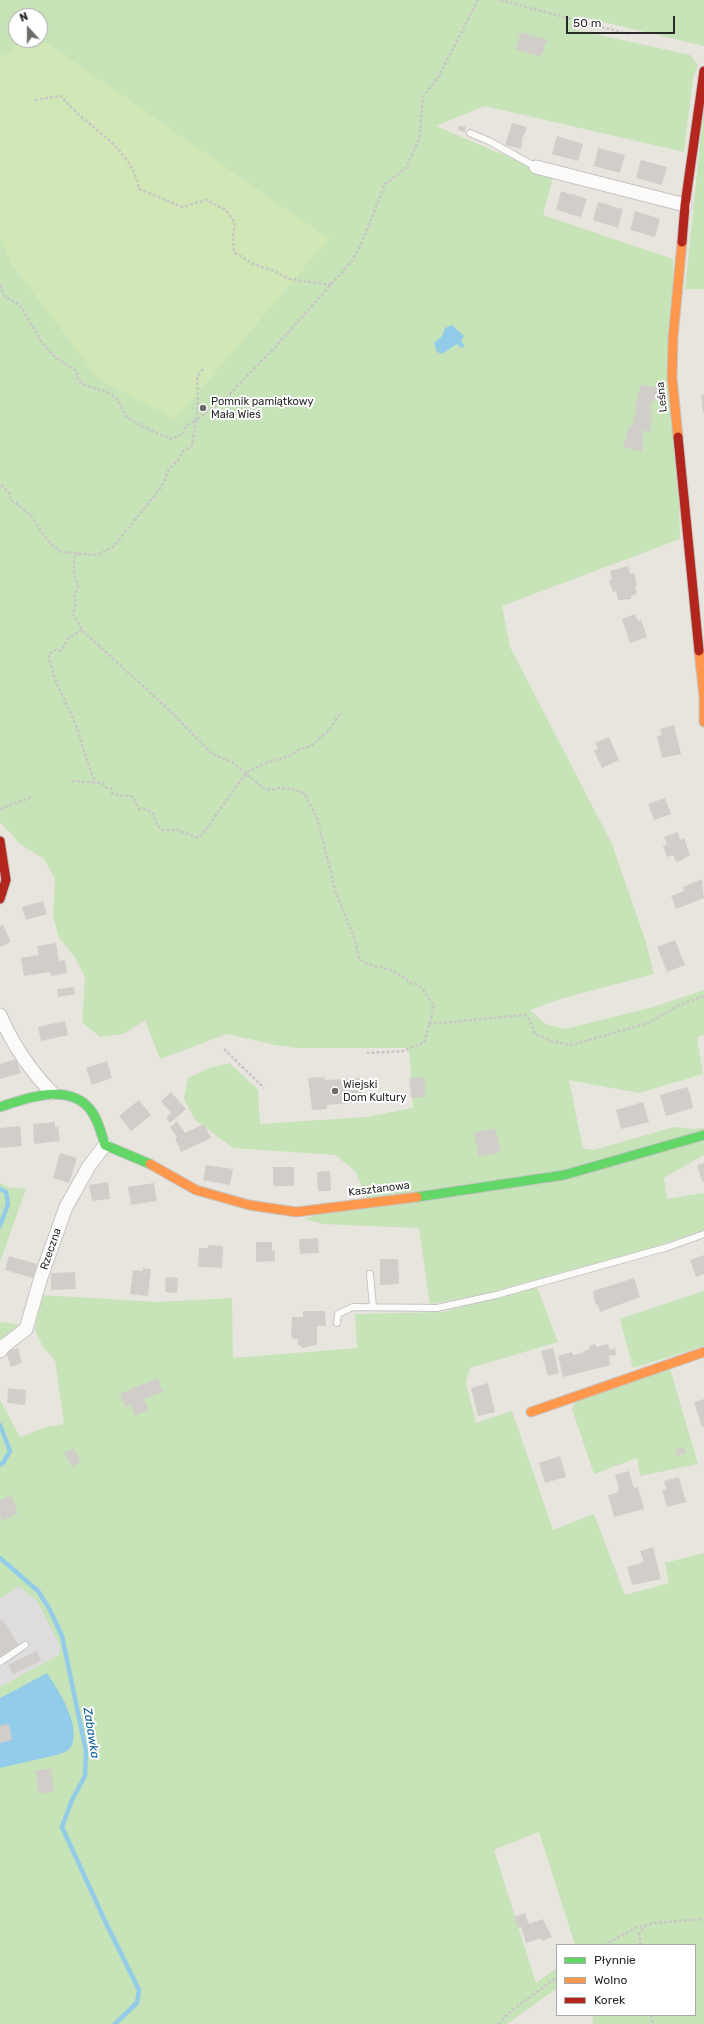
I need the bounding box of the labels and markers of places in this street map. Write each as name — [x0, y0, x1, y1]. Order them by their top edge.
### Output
place label: Pomnik pamiątkowy Mała Wieś — [211, 395, 314, 421]
marker: Pomnik pamiątkowy Mała Wieś — [198, 403, 208, 413]
place label: Wiejski Dom Kultury — [343, 1078, 406, 1104]
marker: Wiejski Dom Kultury — [330, 1086, 340, 1096]

